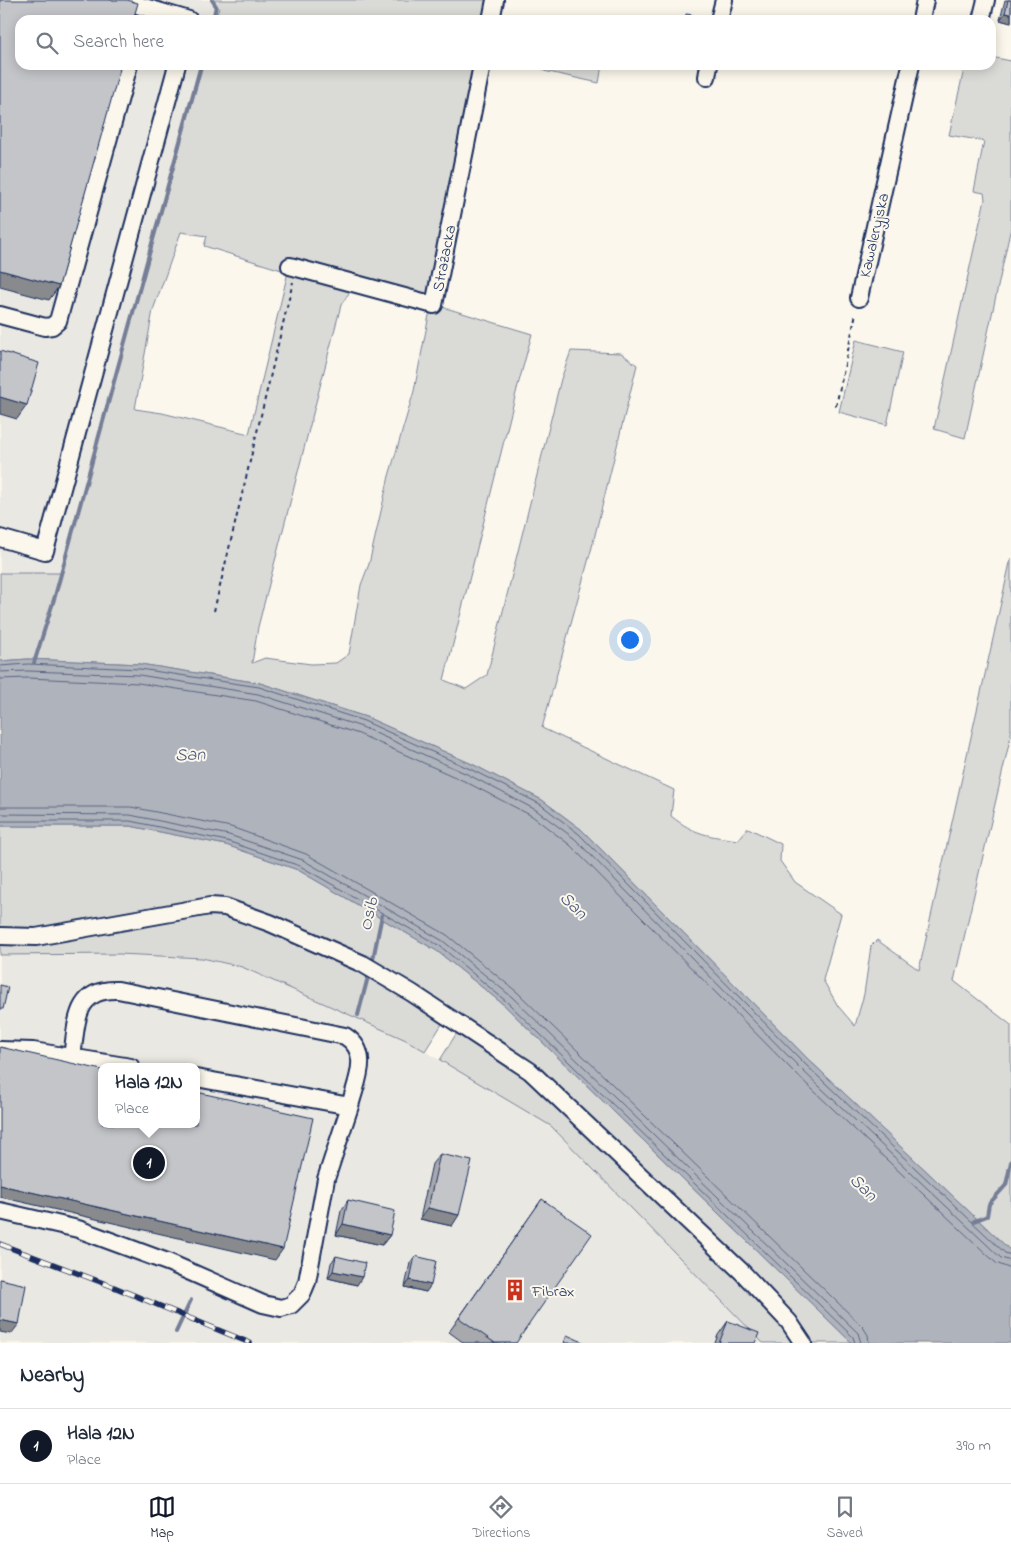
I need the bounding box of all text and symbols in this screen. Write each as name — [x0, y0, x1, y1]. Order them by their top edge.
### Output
search box — [15, 15, 996, 70]
icon: search — [33, 29, 61, 57]
text: Search here — [73, 29, 164, 56]
street label: Kawaleryjska — [854, 191, 896, 280]
street label: Strażacka — [427, 223, 463, 294]
your location — [617, 627, 643, 653]
water label: San — [175, 742, 207, 770]
water label: San — [553, 887, 593, 927]
water label: Osib — [354, 894, 386, 934]
popup — [98, 1063, 200, 1128]
text: Hala 12N — [115, 1070, 183, 1097]
text: Place — [115, 1097, 149, 1121]
pin: 1 — [133, 1144, 165, 1182]
water label: San — [843, 1169, 883, 1209]
building icon: Fibrax — [502, 1277, 528, 1303]
place label: Fibrax — [531, 1280, 574, 1304]
text: Nearby — [20, 1361, 84, 1391]
text: Hala 12N — [67, 1421, 135, 1448]
text: 1 — [33, 1434, 39, 1458]
text: 390 m — [956, 1434, 991, 1458]
text: Place — [67, 1448, 101, 1472]
tab: Map — [148, 1493, 176, 1544]
tab: Directions — [472, 1493, 530, 1544]
tab: Saved — [826, 1493, 863, 1544]

